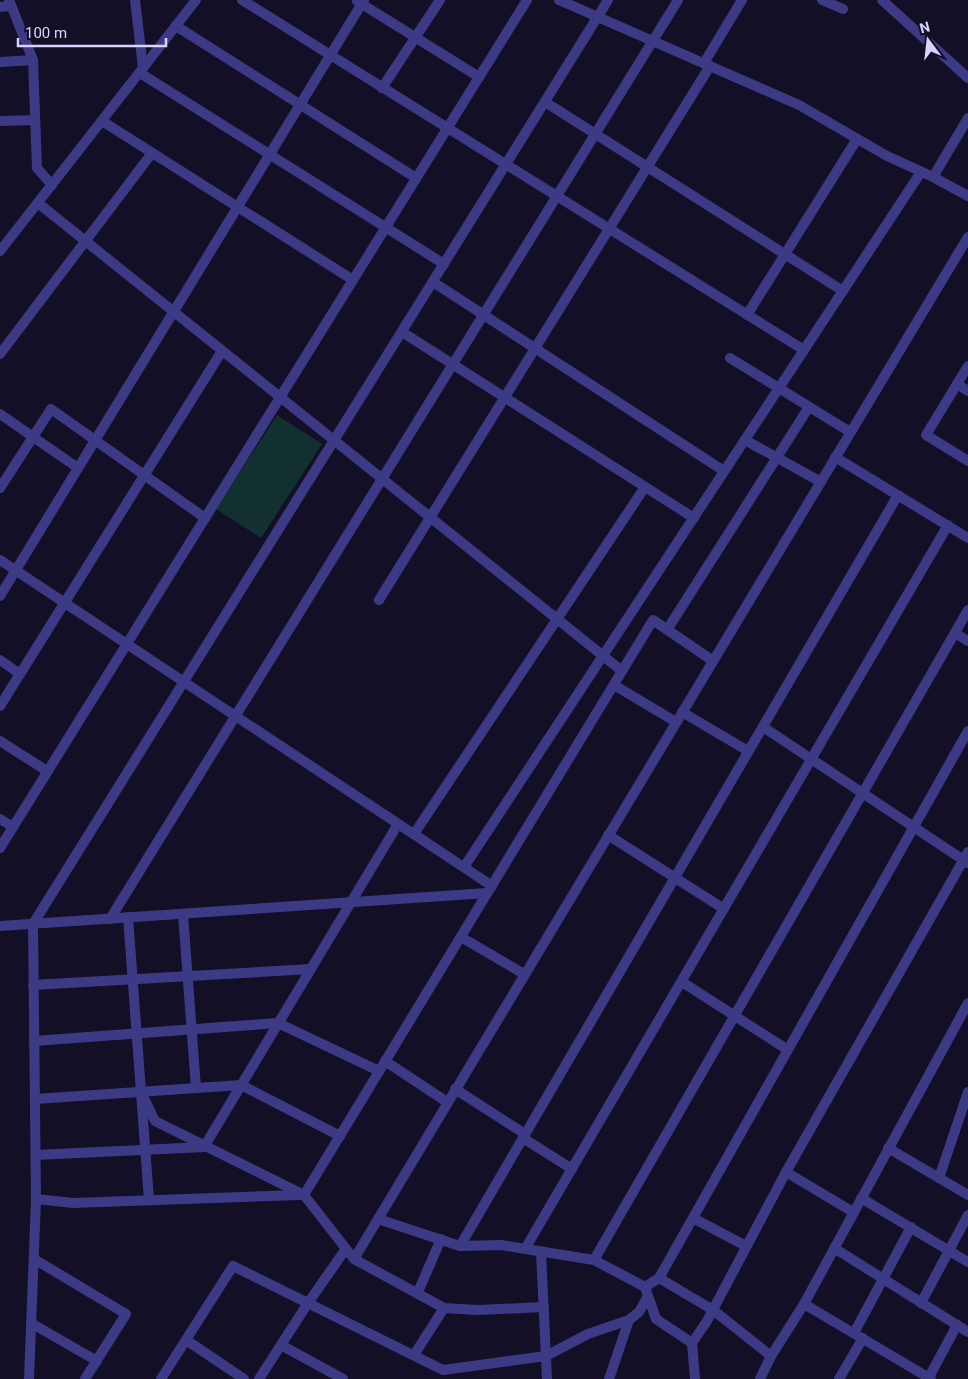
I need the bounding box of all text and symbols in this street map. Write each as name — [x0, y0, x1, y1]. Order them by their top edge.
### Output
scale bar — [18, 15, 165, 47]
north arrow — [903, 15, 953, 65]
text: N — [918, 18, 931, 36]
text: 100 m — [25, 24, 67, 42]

